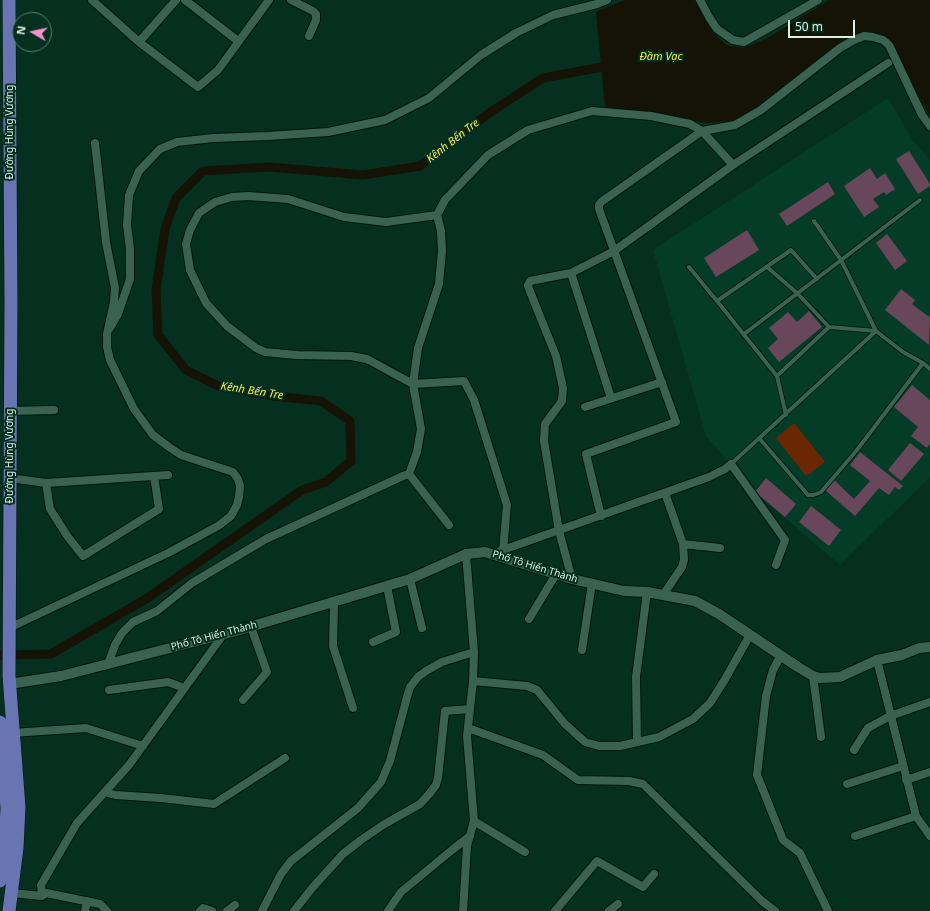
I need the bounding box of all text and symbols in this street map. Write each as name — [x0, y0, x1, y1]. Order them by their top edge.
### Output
north arrow — [12, 12, 52, 52]
scale bar — [790, 12, 857, 38]
text: 50 m — [795, 18, 823, 35]
text: N — [13, 25, 29, 36]
water label: Đầm Vạc — [639, 50, 683, 64]
street label: Đường Hùng Vương — [4, 85, 16, 179]
water label: Kênh Bến Tre — [424, 116, 482, 166]
water label: Kênh Bến Tre — [220, 380, 284, 402]
street label: Đường Hùng Vương — [4, 409, 16, 503]
street label: Phố Tô Hiến Thành — [491, 548, 579, 586]
street label: Phố Tô Hiến Thành — [170, 619, 258, 653]

